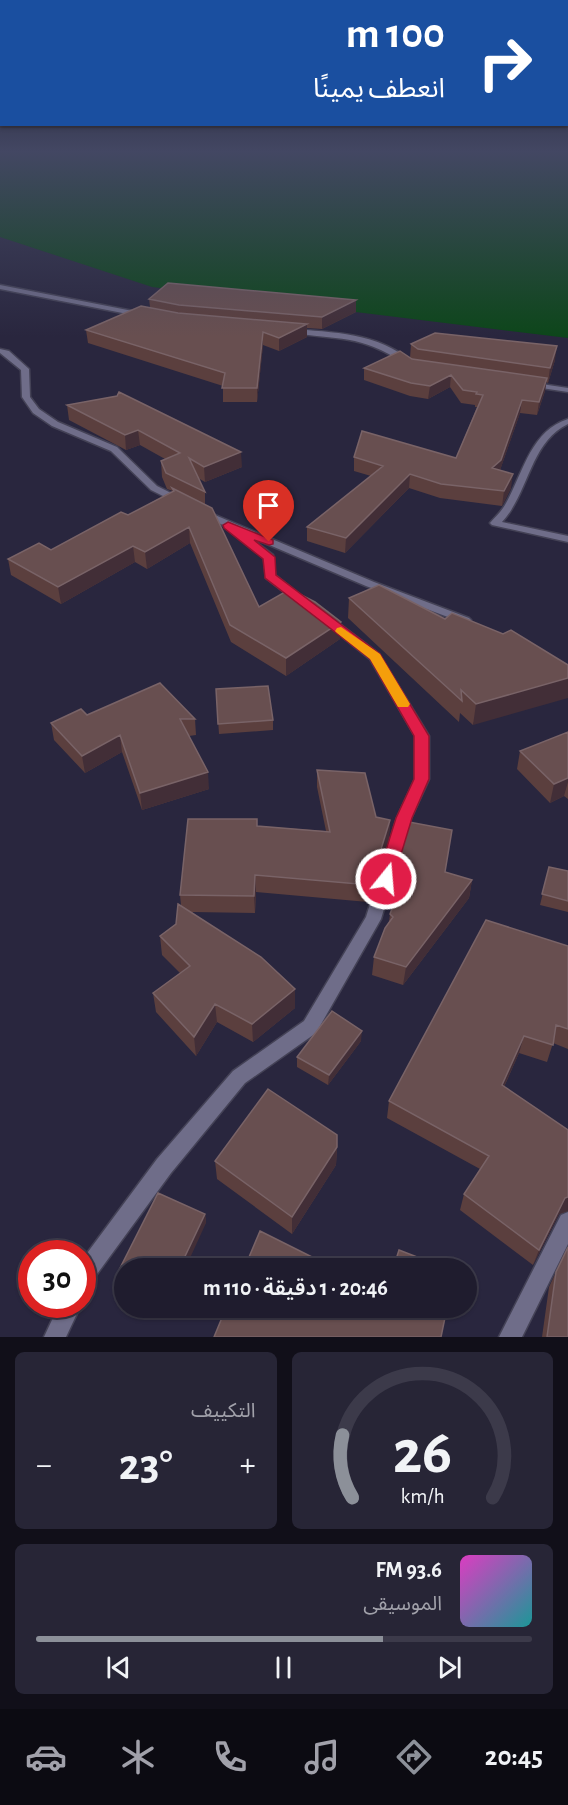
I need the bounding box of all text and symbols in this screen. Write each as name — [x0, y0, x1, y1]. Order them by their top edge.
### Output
text: 100 m — [346, 13, 445, 55]
icon: right — [466, 24, 544, 102]
text: انعطف يمينًا — [313, 75, 445, 102]
pin — [243, 480, 294, 542]
icon: arrive — [252, 489, 285, 522]
position arrow — [354, 847, 418, 911]
speed limit sign: 30 — [18, 1240, 96, 1318]
text: 20:46 · 1 دقيقة · 110 m — [203, 1277, 388, 1299]
text: التكييف — [191, 1401, 256, 1421]
text: 26 — [392, 1422, 452, 1484]
text: 23° — [119, 1443, 173, 1488]
text: − — [36, 1449, 52, 1482]
text: + — [240, 1449, 256, 1482]
text: km/h — [400, 1486, 444, 1507]
text: 93.6 FM — [376, 1559, 442, 1581]
text: الموسيقى — [363, 1594, 442, 1614]
icon: previous — [102, 1651, 135, 1684]
icon: pause — [267, 1651, 300, 1684]
icon: next — [433, 1651, 466, 1684]
icon: car — [25, 1736, 67, 1778]
icon: climate — [117, 1736, 159, 1778]
icon: phone — [209, 1736, 251, 1778]
icon: music — [301, 1736, 343, 1778]
icon: directions — [393, 1736, 435, 1778]
text: 20:45 — [485, 1743, 543, 1770]

